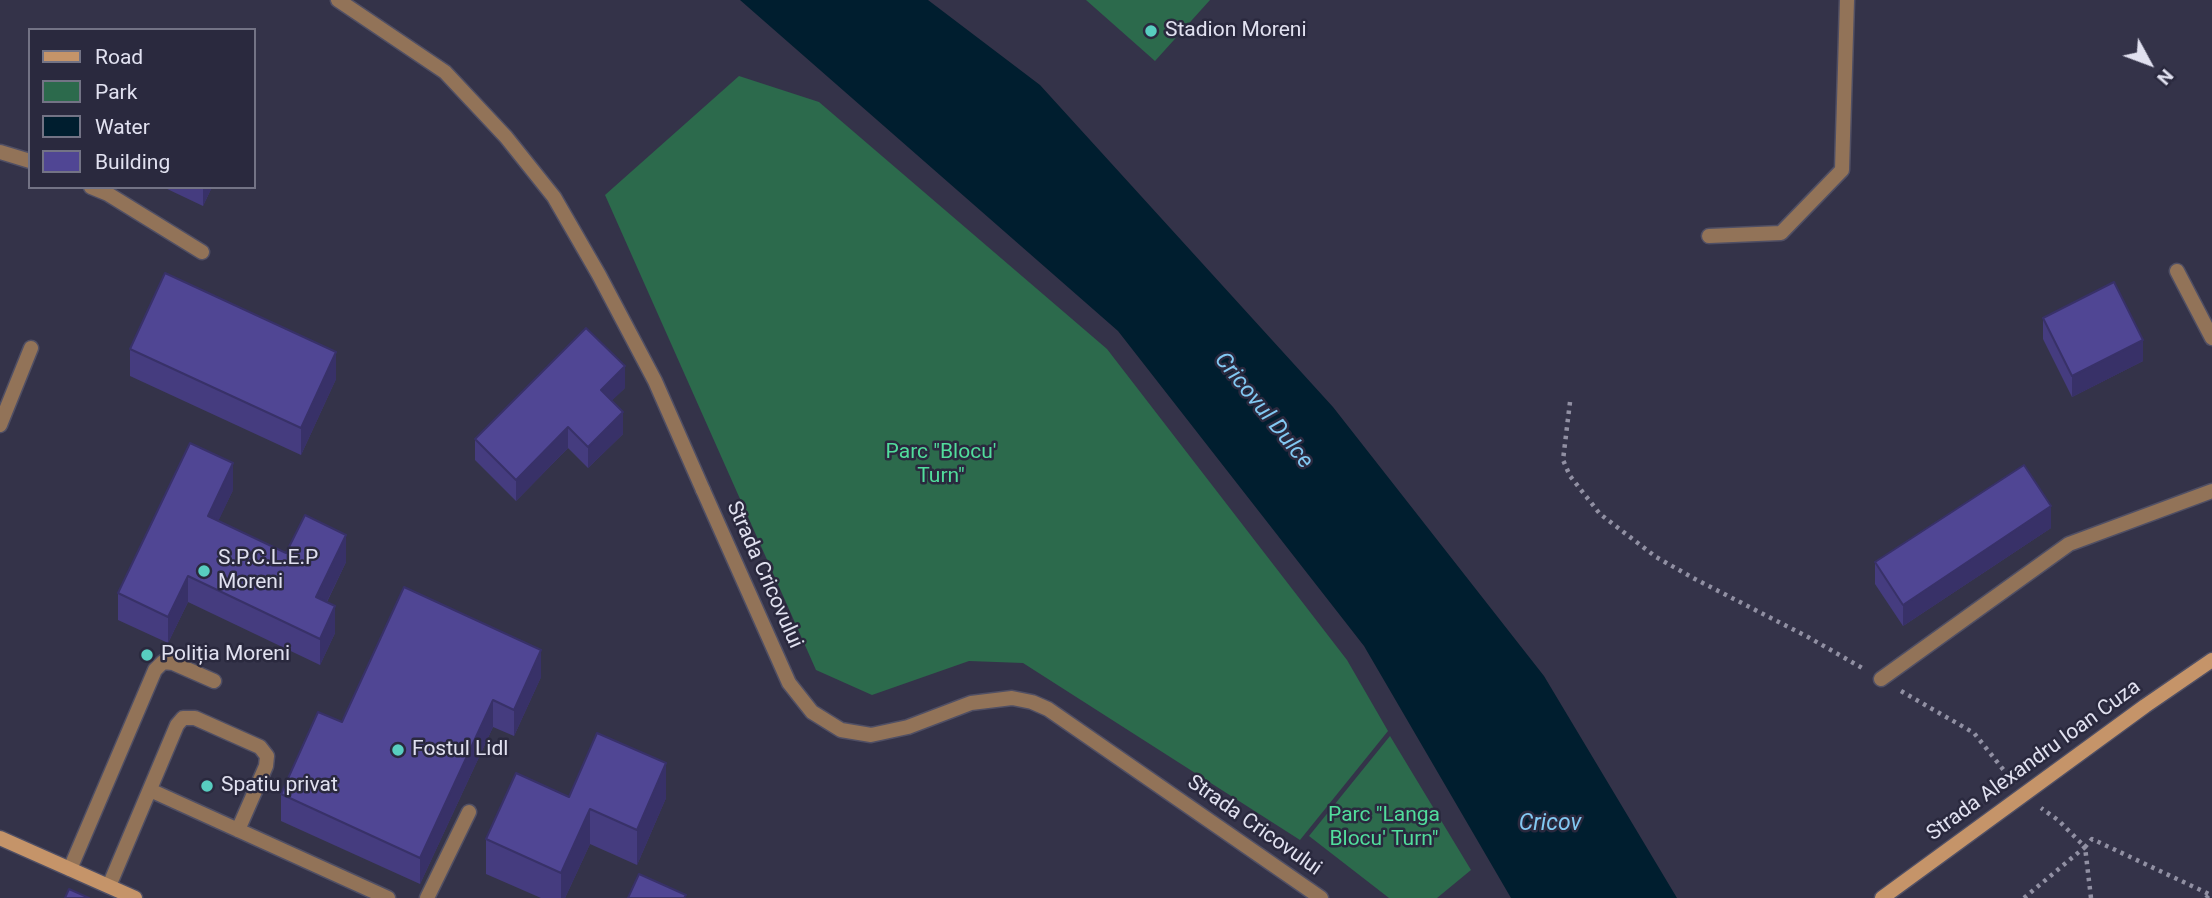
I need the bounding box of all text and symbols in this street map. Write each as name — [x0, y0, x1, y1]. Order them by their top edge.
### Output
place label: Stadion Moreni — [1165, 18, 1307, 44]
marker: Stadion Moreni — [1143, 23, 1159, 39]
legend — [28, 28, 256, 189]
north arrow — [2114, 28, 2184, 98]
text: Road — [95, 45, 143, 69]
text: N — [2152, 65, 2178, 90]
text: Park — [95, 80, 137, 104]
text: Water — [95, 115, 150, 139]
text: Building — [95, 150, 170, 174]
water label: Cricovul Dulce — [1208, 347, 1318, 475]
park label: Parc "Blocu' Turn" — [886, 440, 996, 490]
street label: Strada Cricovului — [720, 498, 808, 652]
place label: S.P.C.L.E.P Moreni — [218, 546, 318, 596]
marker: S.P.C.L.E.P Moreni — [196, 563, 212, 579]
place label: Poliția Moreni — [161, 642, 290, 668]
marker: Poliția Moreni — [139, 647, 155, 663]
street label: Strada Alexandru Ioan Cuza — [1922, 675, 2146, 847]
place label: Fostul Lidl — [412, 737, 508, 763]
marker: Fostul Lidl — [390, 742, 406, 758]
street label: Strada Cricovului — [1182, 770, 1326, 882]
place label: Spatiu privat — [221, 773, 338, 799]
marker: Spatiu privat — [199, 778, 215, 794]
park label: Parc "Langa Blocu' Turn" — [1328, 803, 1440, 853]
water label: Cricov — [1519, 810, 1581, 838]

